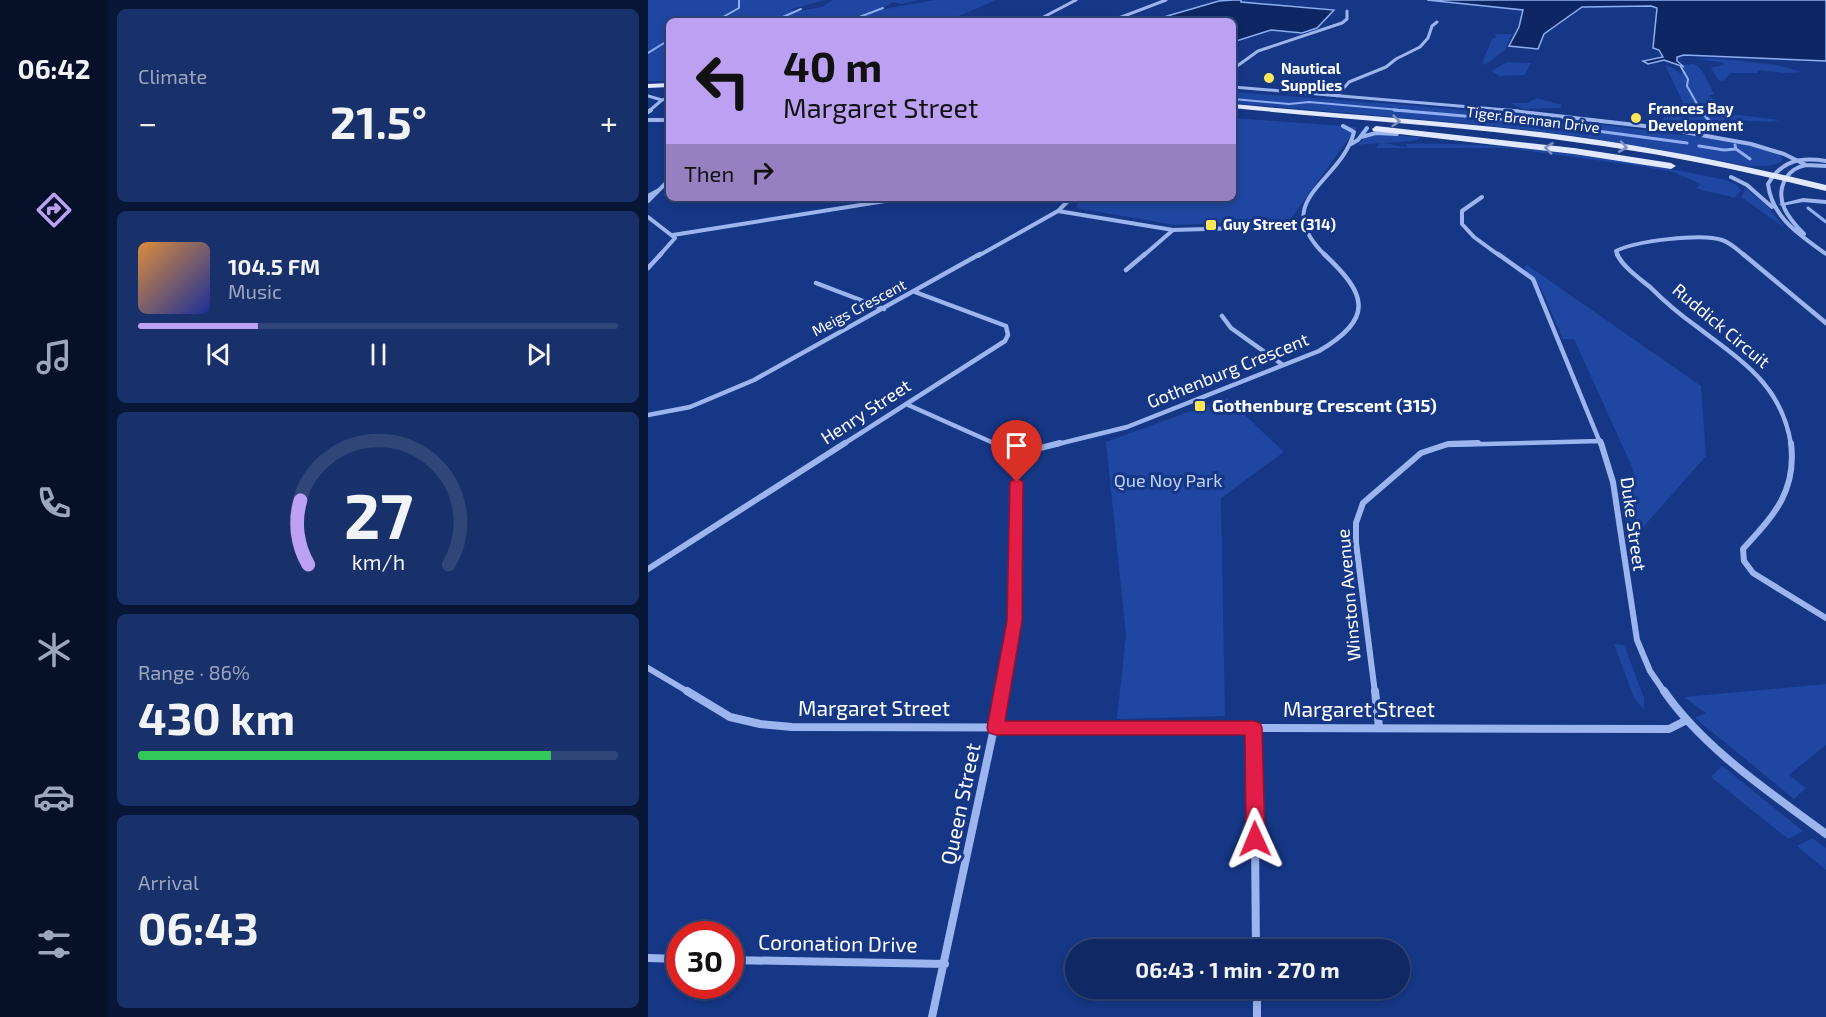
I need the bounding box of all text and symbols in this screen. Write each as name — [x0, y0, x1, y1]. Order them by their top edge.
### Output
text: 40 m — [783, 40, 882, 90]
icon: left — [684, 42, 762, 120]
text: 06:42 — [18, 52, 90, 84]
place label: Nautical Supplies — [1281, 59, 1342, 94]
text: Climate — [138, 64, 207, 88]
marker: Nautical Supplies — [1262, 71, 1276, 85]
text: Margaret Street — [783, 91, 978, 123]
text: 21.5° — [330, 94, 427, 148]
place label: Frances Bay Development — [1648, 99, 1743, 134]
text: − — [138, 102, 157, 142]
text: + — [600, 102, 618, 142]
street label: Tiger Brennan Drive — [1465, 102, 1601, 136]
marker: Frances Bay Development — [1629, 111, 1643, 125]
one-way arrow — [1391, 114, 1400, 127]
one-way arrow — [1619, 141, 1628, 153]
one-way arrow — [1545, 142, 1554, 154]
icon: right — [746, 156, 779, 189]
text: Then — [684, 160, 734, 186]
icon: directions — [33, 189, 75, 231]
place label: Guy Street (314) — [1223, 215, 1336, 234]
marker: Guy Street (314) — [1204, 218, 1218, 232]
text: 104.5 FM — [228, 253, 320, 279]
street label: Meigs Crescent — [808, 275, 909, 339]
street label: Ruddick Circuit — [1668, 278, 1775, 372]
text: Music — [228, 279, 282, 303]
street label: Gothenburg Crescent — [1144, 328, 1312, 413]
icon: music — [33, 336, 75, 378]
icon: previous — [202, 338, 235, 371]
icon: pause — [362, 338, 395, 371]
icon: next — [522, 338, 555, 371]
street label: Henry Street — [816, 374, 915, 448]
place label: Gothenburg Crescent (315) — [1212, 394, 1437, 416]
marker: Gothenburg Crescent (315) — [1193, 399, 1207, 413]
pin — [991, 420, 1042, 482]
icon: arrive — [1000, 429, 1033, 462]
park label: Que Noy Park — [1114, 469, 1222, 491]
street label: Duke Street — [1616, 475, 1651, 572]
text: 27 — [343, 478, 413, 553]
icon: phone — [33, 482, 75, 524]
street label: Winston Avenue — [1331, 528, 1365, 662]
text: km/h — [351, 550, 405, 575]
icon: climate — [33, 629, 75, 671]
text: Range · 86% — [138, 660, 250, 684]
text: 430 km — [138, 690, 295, 744]
street label: Margaret Street — [798, 695, 950, 720]
street label: Margaret Street — [1283, 696, 1435, 721]
street label: Queen Street — [934, 741, 986, 867]
icon: car — [33, 776, 75, 818]
position arrow — [1223, 807, 1287, 871]
text: Arrival — [138, 870, 199, 894]
text: 06:43 — [138, 900, 259, 954]
speed limit sign: 30 — [666, 921, 744, 999]
icon: filters — [33, 923, 75, 965]
street label: Coronation Drive — [758, 929, 918, 956]
text: 06:43 · 1 min · 270 m — [1135, 956, 1340, 982]

